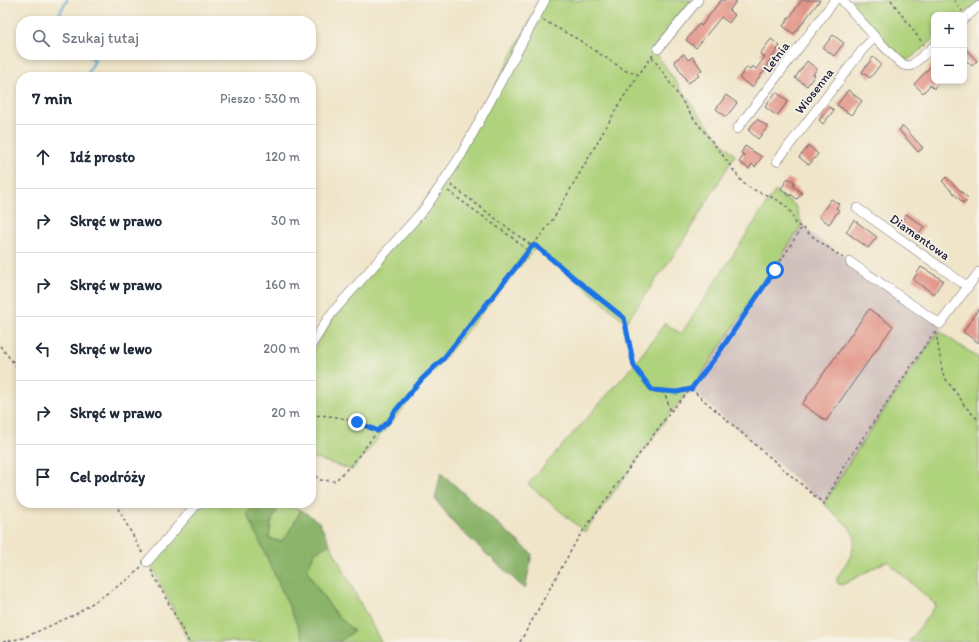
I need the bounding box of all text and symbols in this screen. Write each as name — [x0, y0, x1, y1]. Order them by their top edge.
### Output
map controls — [931, 12, 967, 84]
button: + — [931, 12, 967, 48]
search box — [16, 16, 316, 60]
icon: search — [30, 27, 52, 49]
text: Szukaj tutaj — [62, 29, 139, 47]
street label: Letnia — [760, 38, 793, 75]
button: − — [931, 48, 967, 84]
street label: Wiosenna — [791, 65, 837, 117]
text: 7 min — [32, 88, 72, 108]
text: Pieszo · 530 m — [220, 91, 300, 106]
icon: ahead — [32, 146, 54, 168]
text: Idź prosto — [70, 148, 135, 166]
text: 120 m — [265, 149, 300, 164]
icon: right — [32, 210, 54, 232]
street label: Diamentowa — [887, 211, 953, 263]
text: Skręć w prawo — [70, 212, 162, 230]
text: 30 m — [271, 213, 300, 228]
route start — [766, 261, 784, 279]
icon: right — [32, 274, 54, 296]
text: Skręć w prawo — [70, 276, 162, 294]
text: 160 m — [265, 277, 300, 292]
icon: left — [32, 338, 54, 360]
text: Skręć w lewo — [70, 340, 152, 358]
text: 200 m — [263, 341, 300, 356]
icon: right — [32, 402, 54, 424]
text: Skręć w prawo — [70, 404, 162, 422]
text: 20 m — [271, 405, 300, 420]
route end — [348, 413, 366, 431]
icon: arrive — [32, 466, 54, 488]
text: Cel podróży — [70, 468, 145, 486]

